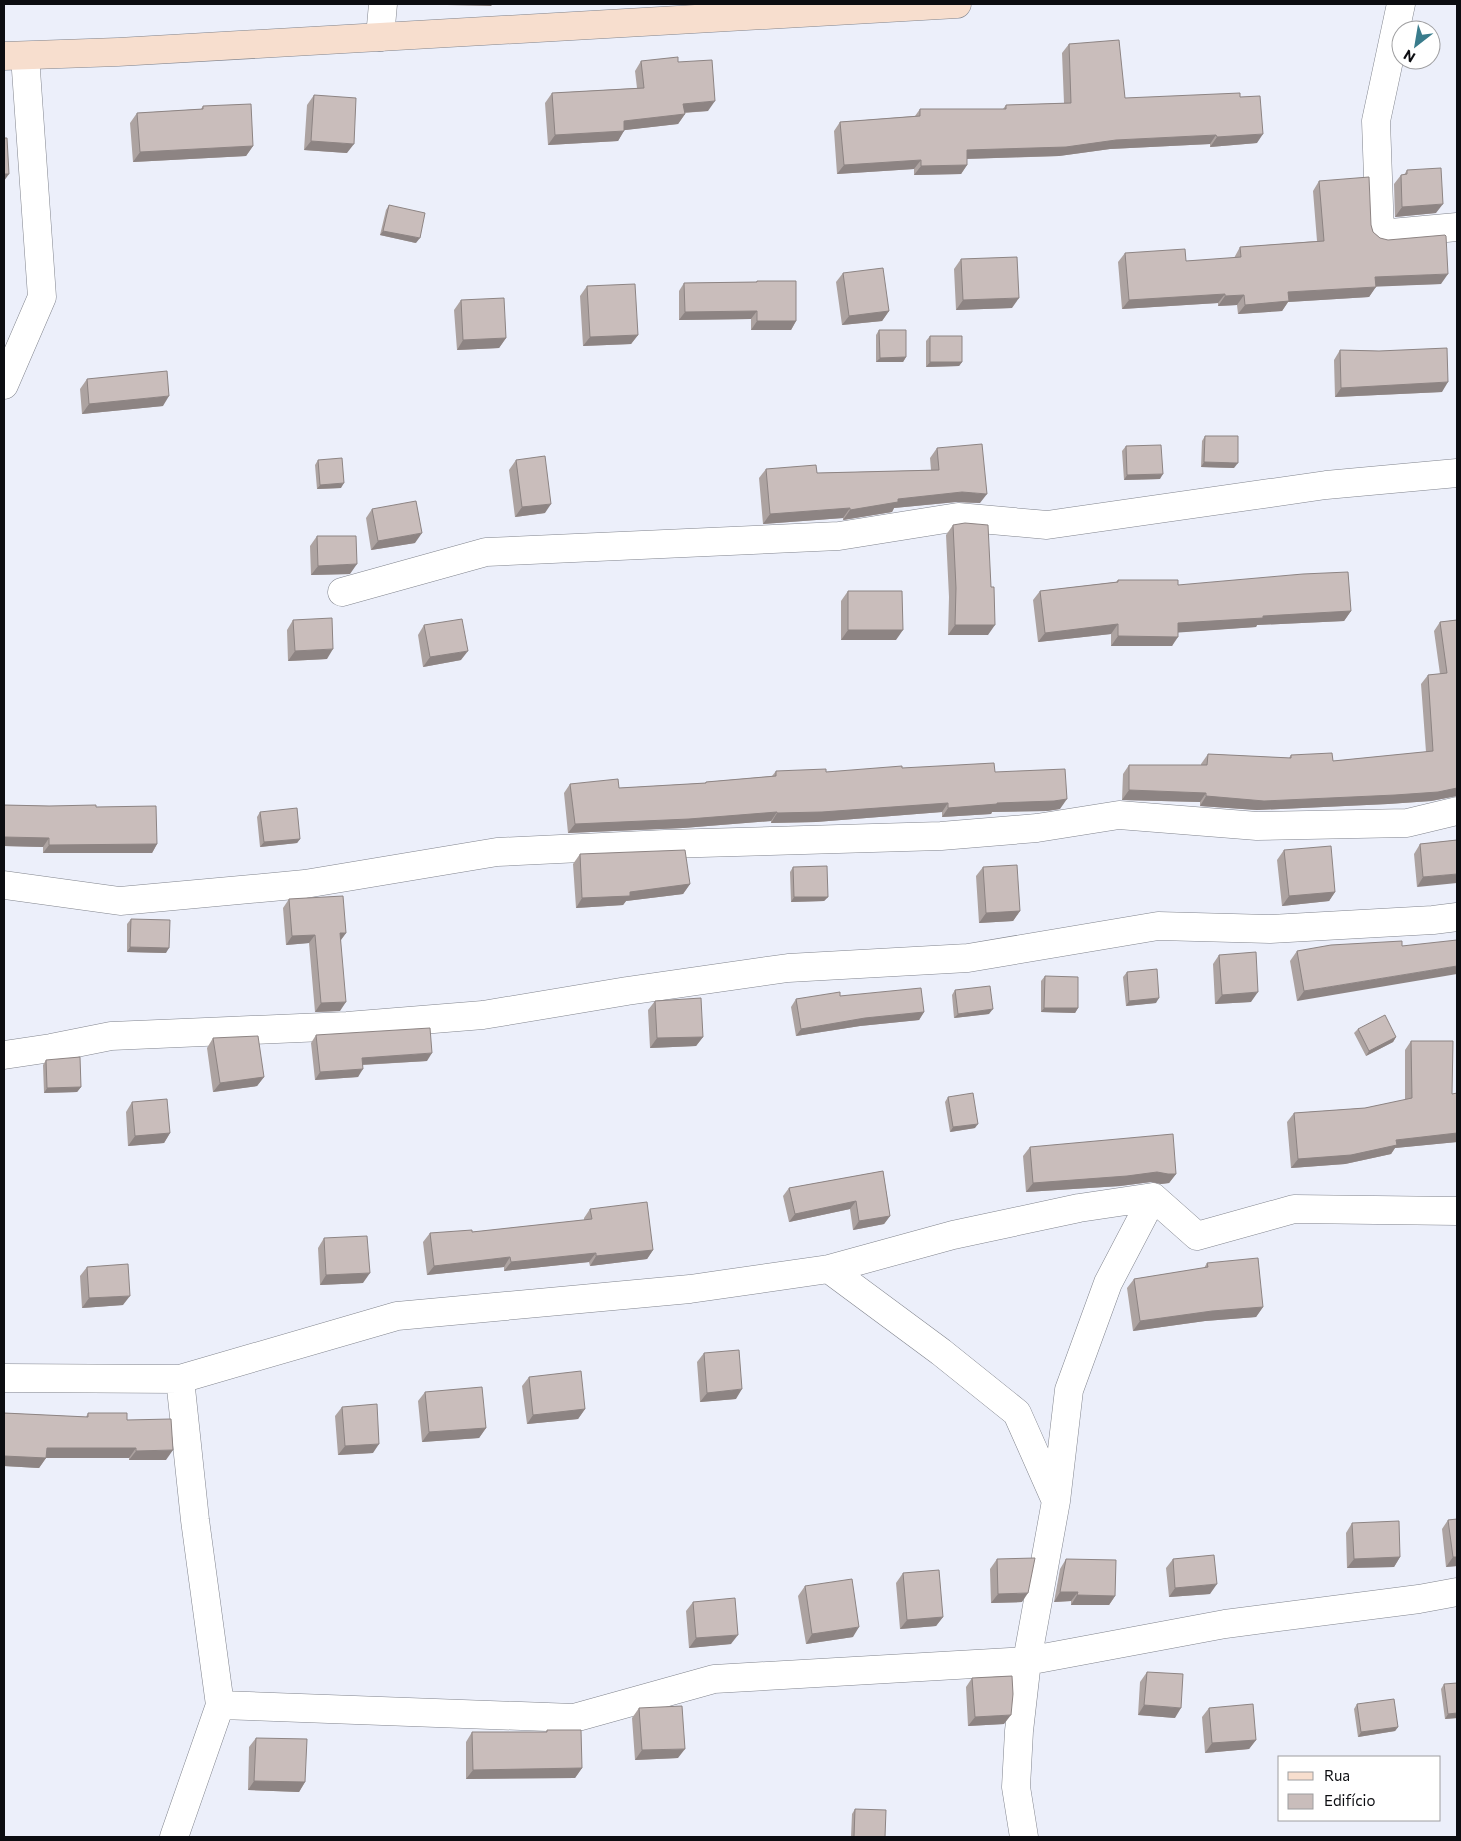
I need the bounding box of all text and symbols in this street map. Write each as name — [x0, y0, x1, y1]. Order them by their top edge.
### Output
north arrow — [1391, 20, 1441, 70]
text: N — [1400, 47, 1418, 67]
legend — [1278, 1756, 1441, 1821]
text: Rua — [1324, 1766, 1350, 1784]
text: Edifício — [1324, 1791, 1375, 1809]

